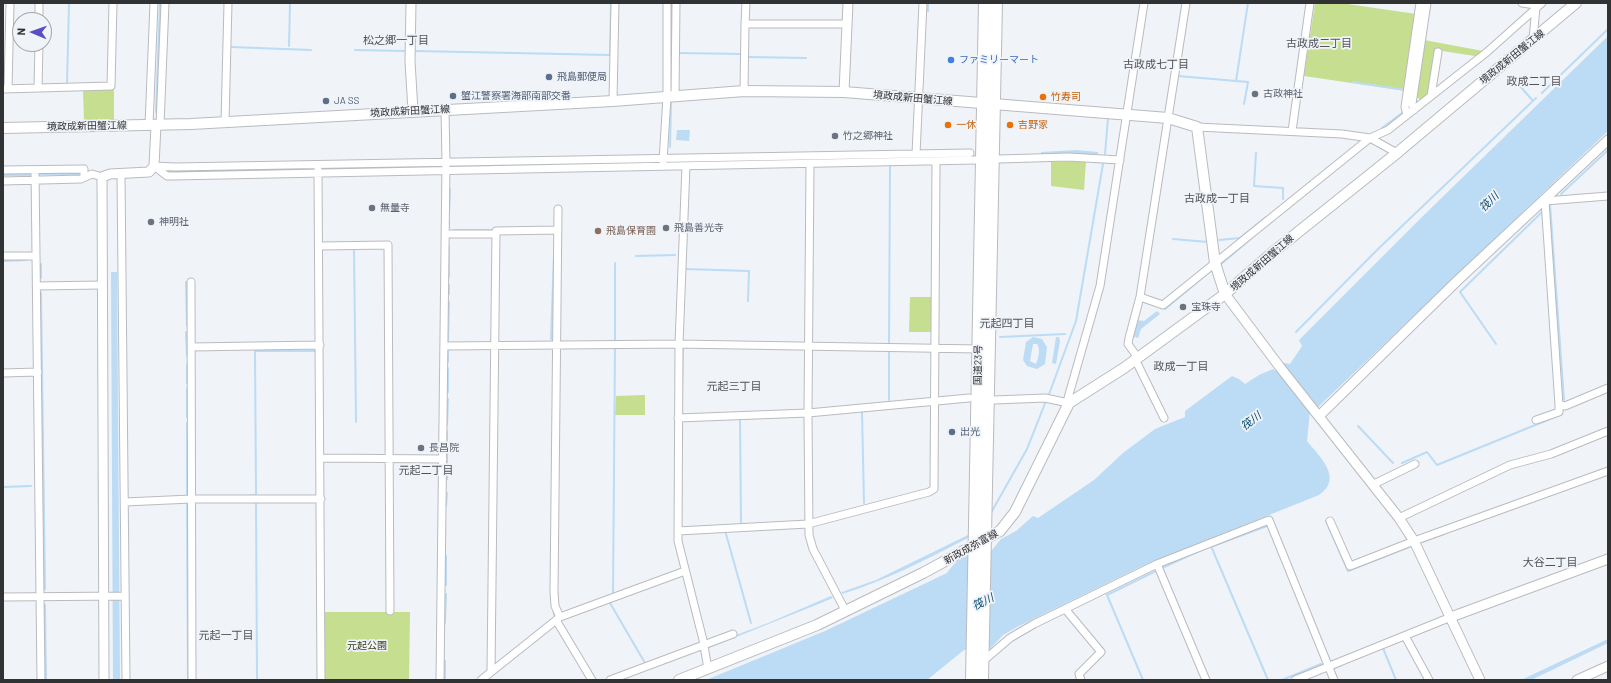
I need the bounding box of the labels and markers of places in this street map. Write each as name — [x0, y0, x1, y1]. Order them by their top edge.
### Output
place label: ファミリーマート — [959, 54, 1039, 66]
marker: ファミリーマート — [946, 55, 956, 65]
place label: 飛島郵便局 — [557, 71, 607, 83]
marker: 飛島郵便局 — [544, 72, 554, 82]
place label: 古政神社 — [1263, 88, 1303, 100]
marker: 古政神社 — [1250, 89, 1260, 99]
place label: 蟹江警察署海部南部交番 — [461, 90, 571, 102]
marker: 蟹江警察署海部南部交番 — [448, 91, 458, 101]
place label: 竹寿司 — [1051, 91, 1081, 103]
marker: 竹寿司 — [1038, 92, 1048, 102]
place label: JA SS — [334, 95, 359, 107]
marker: JA SS — [321, 96, 331, 106]
place label: 一休 — [956, 119, 976, 131]
place label: 吉野家 — [1018, 119, 1048, 131]
marker: 一休 — [943, 120, 953, 130]
marker: 吉野家 — [1005, 120, 1015, 130]
place label: 竹之郷神社 — [843, 130, 893, 142]
marker: 竹之郷神社 — [830, 131, 840, 141]
place label: 無量寺 — [380, 202, 410, 214]
marker: 無量寺 — [367, 203, 377, 213]
place label: 神明社 — [159, 216, 189, 228]
marker: 神明社 — [146, 217, 156, 227]
place label: 飛島善光寺 — [674, 222, 724, 234]
marker: 飛島善光寺 — [661, 223, 671, 233]
place label: 飛島保育園 — [606, 225, 656, 237]
marker: 飛島保育園 — [593, 226, 603, 236]
place label: 宝珠寺 — [1191, 301, 1221, 313]
marker: 宝珠寺 — [1178, 302, 1188, 312]
place label: 出光 — [960, 426, 980, 438]
marker: 出光 — [947, 427, 957, 437]
place label: 長昌院 — [429, 442, 459, 454]
marker: 長昌院 — [416, 443, 426, 453]

